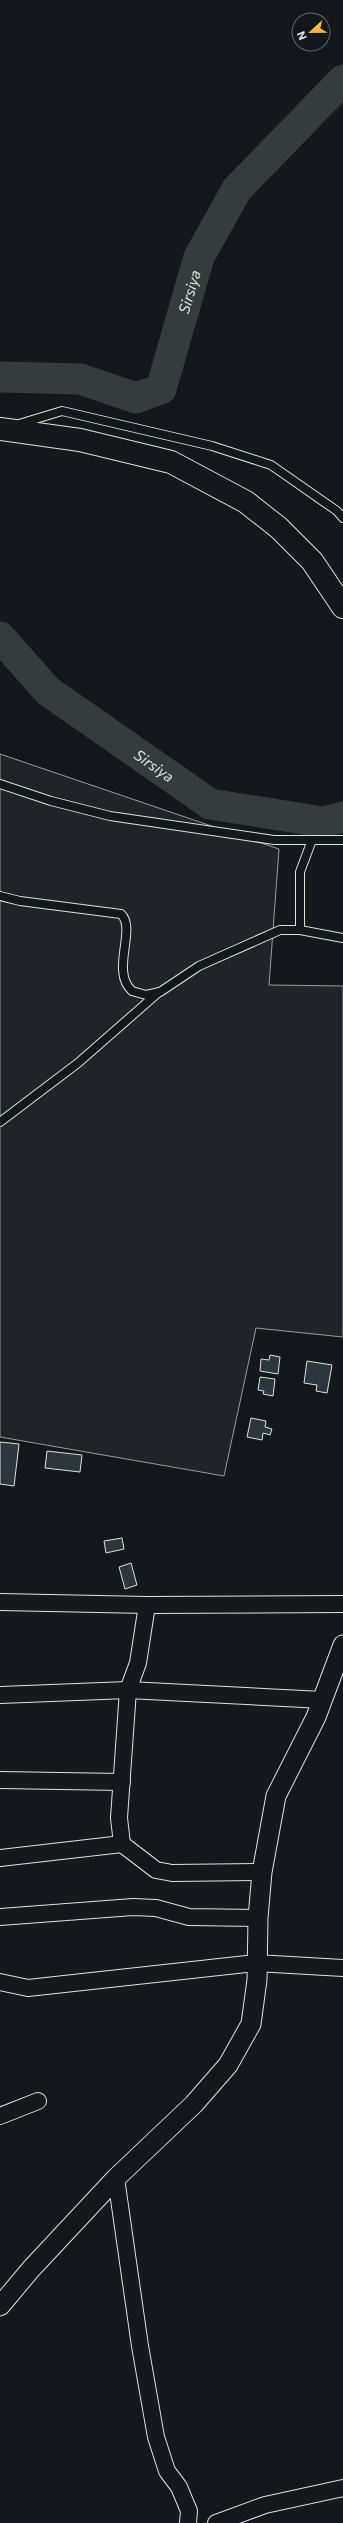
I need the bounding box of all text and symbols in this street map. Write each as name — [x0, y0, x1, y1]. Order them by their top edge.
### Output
north arrow — [291, 12, 331, 52]
text: N — [294, 30, 309, 42]
water label: Sirsiya — [174, 268, 204, 316]
water label: Sirsiya — [131, 745, 178, 785]

